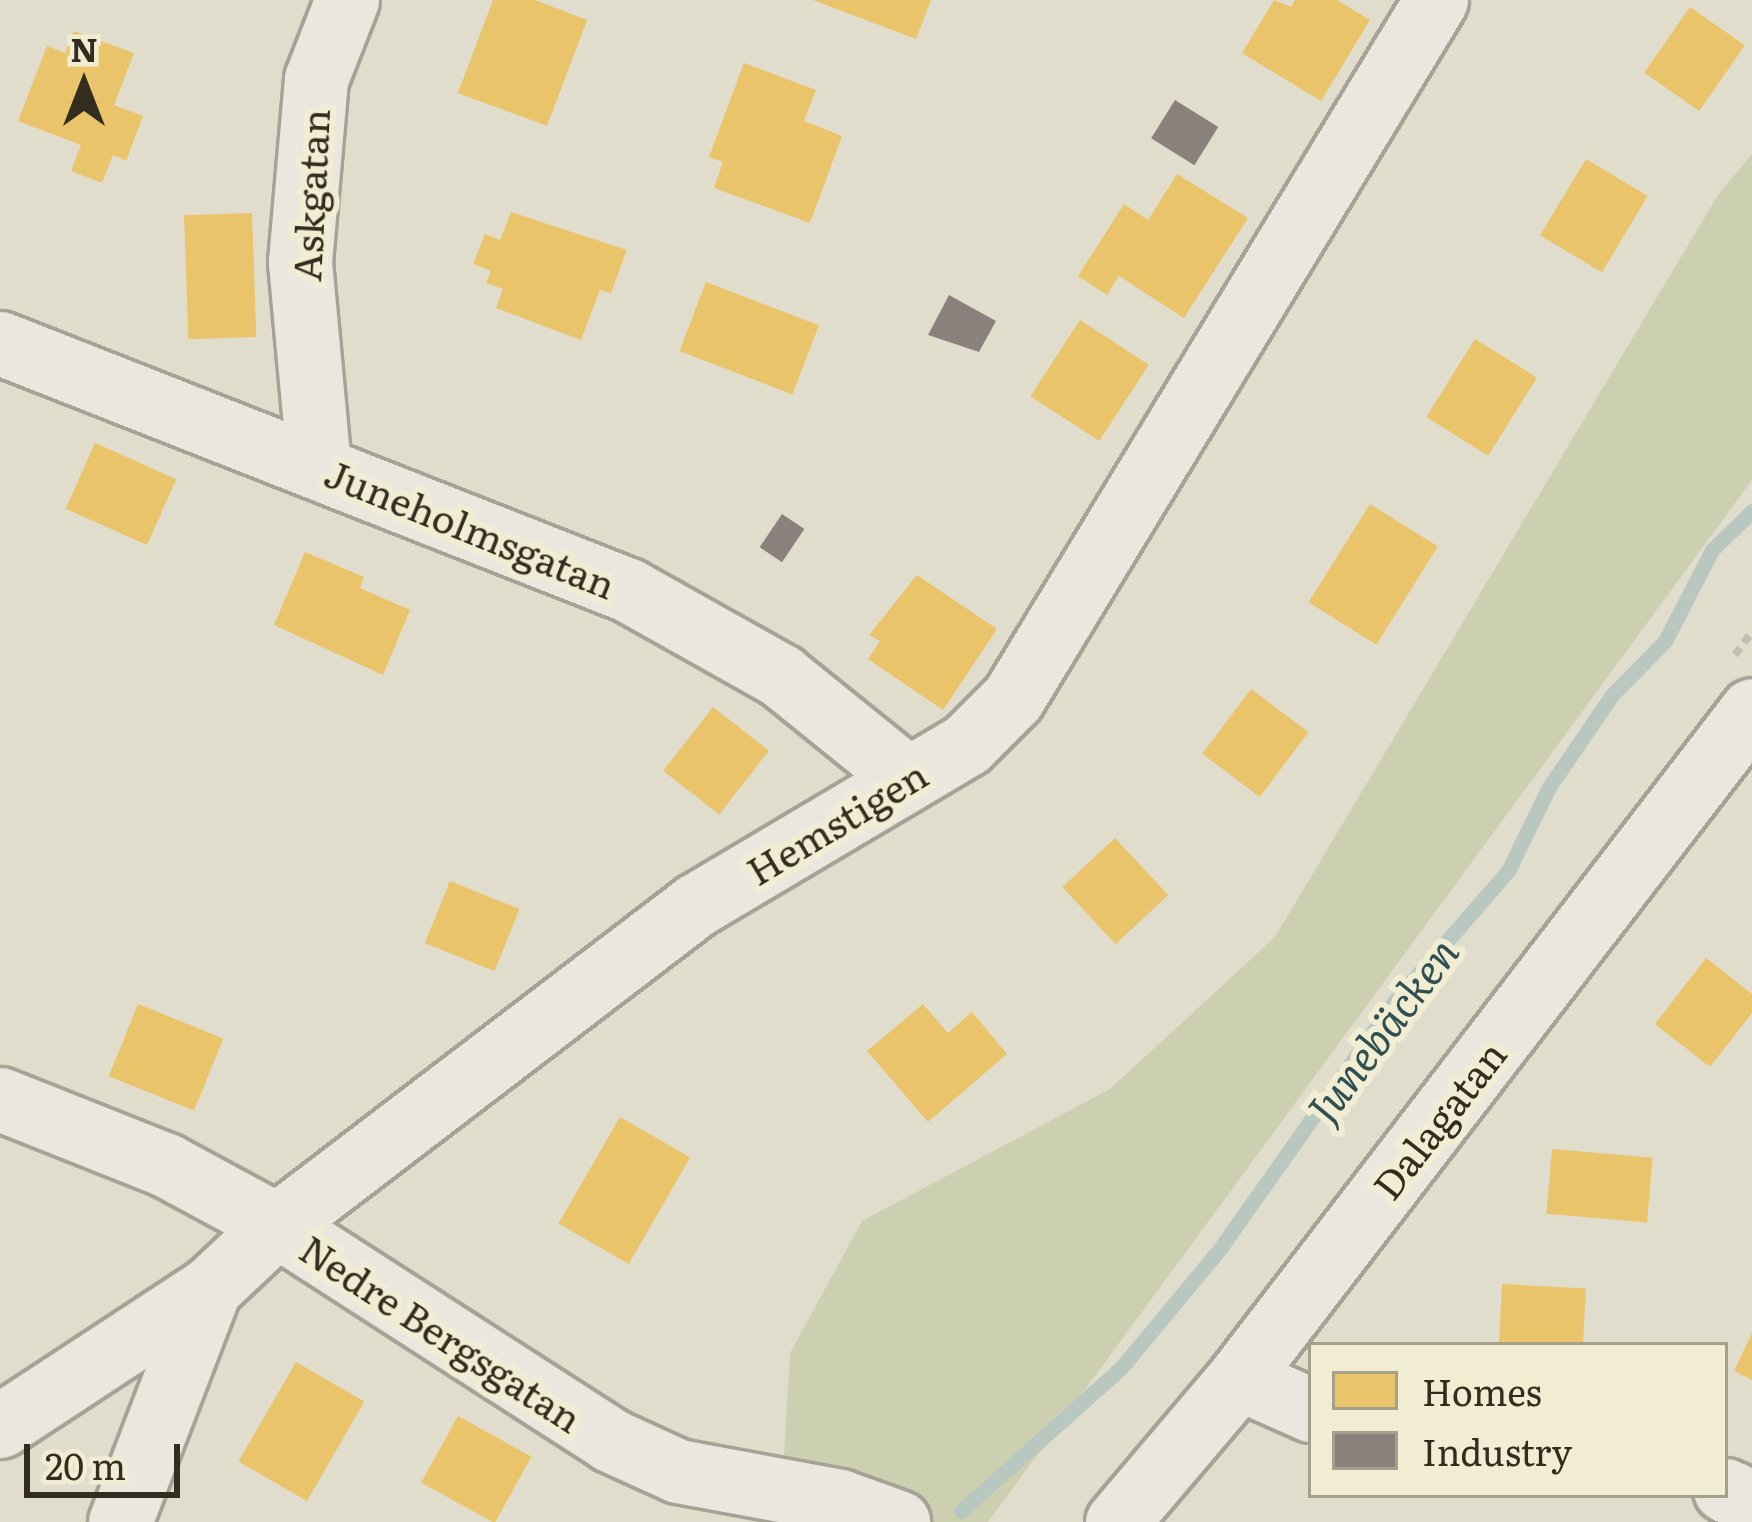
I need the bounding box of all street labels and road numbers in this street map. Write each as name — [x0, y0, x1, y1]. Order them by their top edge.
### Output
street label: Askgatan — [281, 107, 337, 283]
street label: Juneholmsgatan — [319, 447, 623, 607]
street label: Hemstigen — [737, 749, 935, 893]
street label: Dalagatan — [1362, 1031, 1514, 1207]
street label: Nedre Bergsgatan — [292, 1224, 592, 1440]

